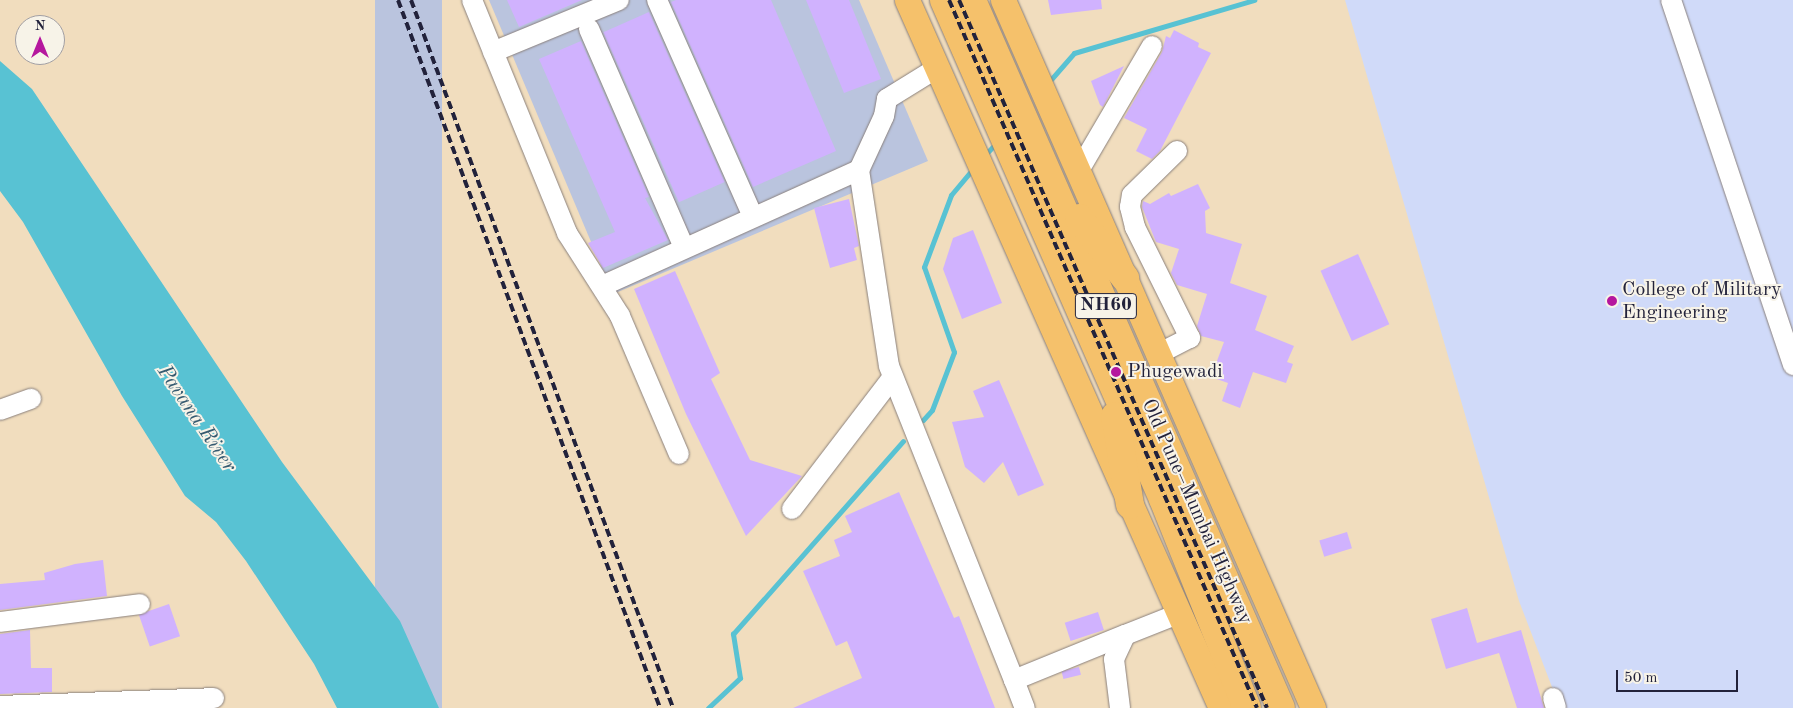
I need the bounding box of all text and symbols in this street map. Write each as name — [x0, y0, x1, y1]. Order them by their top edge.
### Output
north arrow — [15, 15, 65, 65]
text: N — [35, 19, 45, 33]
place label: College of Military Engineering — [1622, 278, 1782, 325]
road number: NH60 — [1075, 290, 1137, 322]
marker: College of Military Engineering — [1606, 295, 1618, 307]
place label: Phugewadi — [1127, 360, 1223, 384]
water label: Pavana River — [151, 361, 241, 477]
marker: Phugewadi — [1109, 365, 1123, 379]
street label: Old Pune–Mumbai Highway — [1135, 395, 1257, 629]
scale bar — [1618, 660, 1740, 692]
text: 50 m — [1624, 671, 1658, 686]

